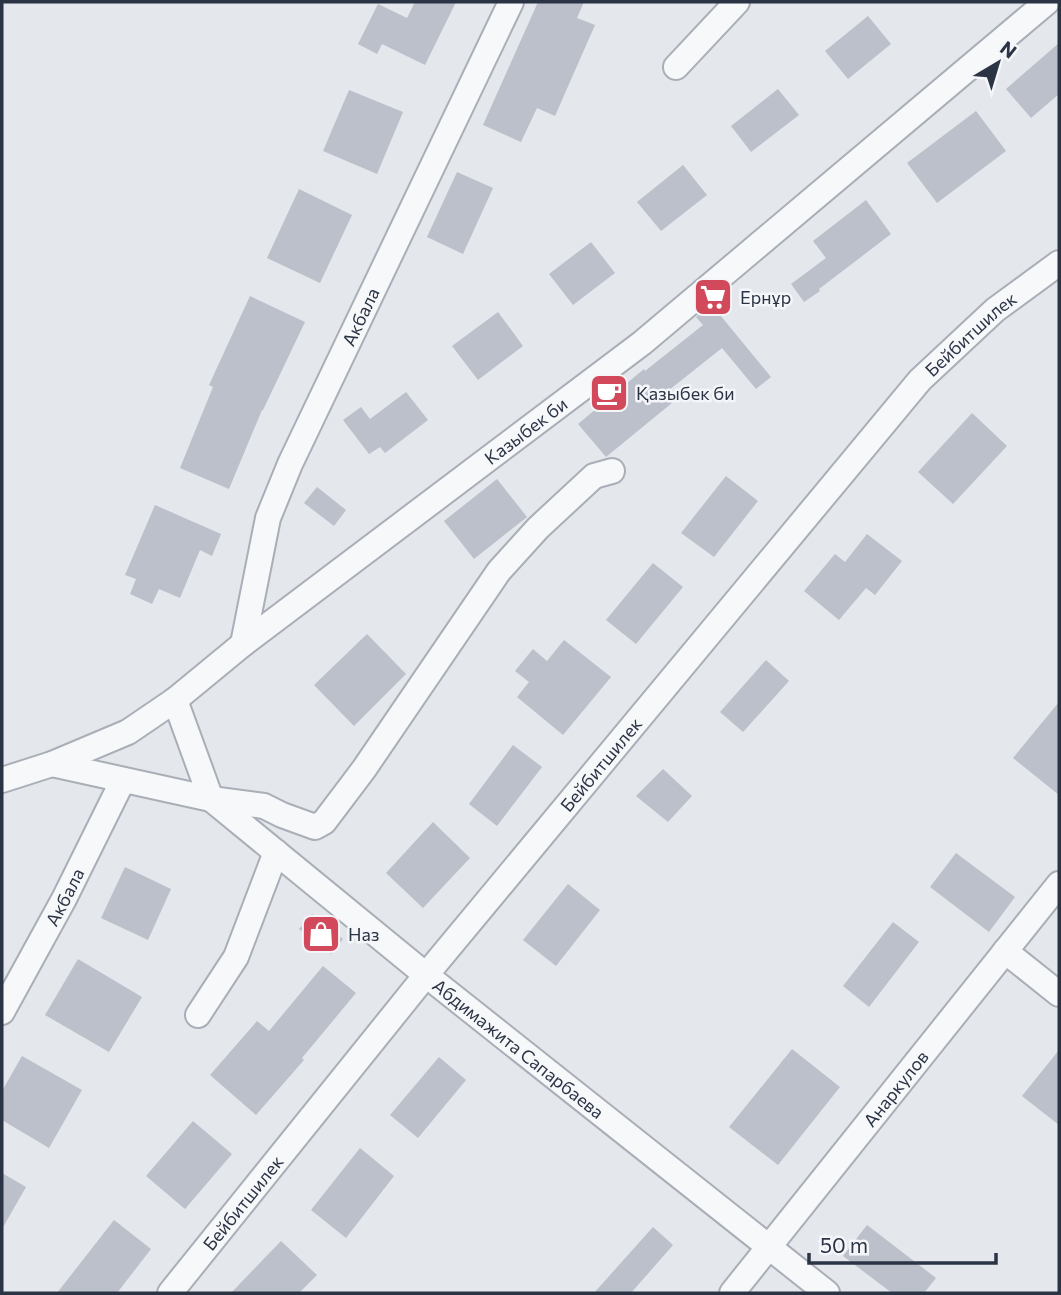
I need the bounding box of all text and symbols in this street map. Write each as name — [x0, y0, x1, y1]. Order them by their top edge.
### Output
north arrow — [963, 28, 1033, 98]
text: N — [996, 36, 1021, 63]
supermarket icon: Ернұр — [692, 276, 734, 318]
street label: Акбала — [337, 284, 384, 349]
place label: Ернұр — [740, 286, 791, 308]
street label: Бейбитшилек — [920, 287, 1021, 381]
cafe icon: Қазыбек би — [588, 372, 630, 414]
place label: Қазыбек би — [636, 382, 735, 404]
street label: Казыбек би — [480, 392, 571, 469]
street label: Бейбитшилек — [555, 713, 647, 816]
street label: Акбала — [40, 864, 89, 930]
shop icon: Наз — [300, 913, 342, 955]
place label: Наз — [348, 923, 380, 945]
street label: Абдимажита Сапарбаева — [429, 974, 609, 1123]
street label: Анаркулов — [858, 1046, 933, 1131]
street label: Бейбитшилек — [198, 1150, 288, 1255]
scale bar — [809, 1222, 996, 1266]
text: 50 m — [820, 1232, 868, 1257]

